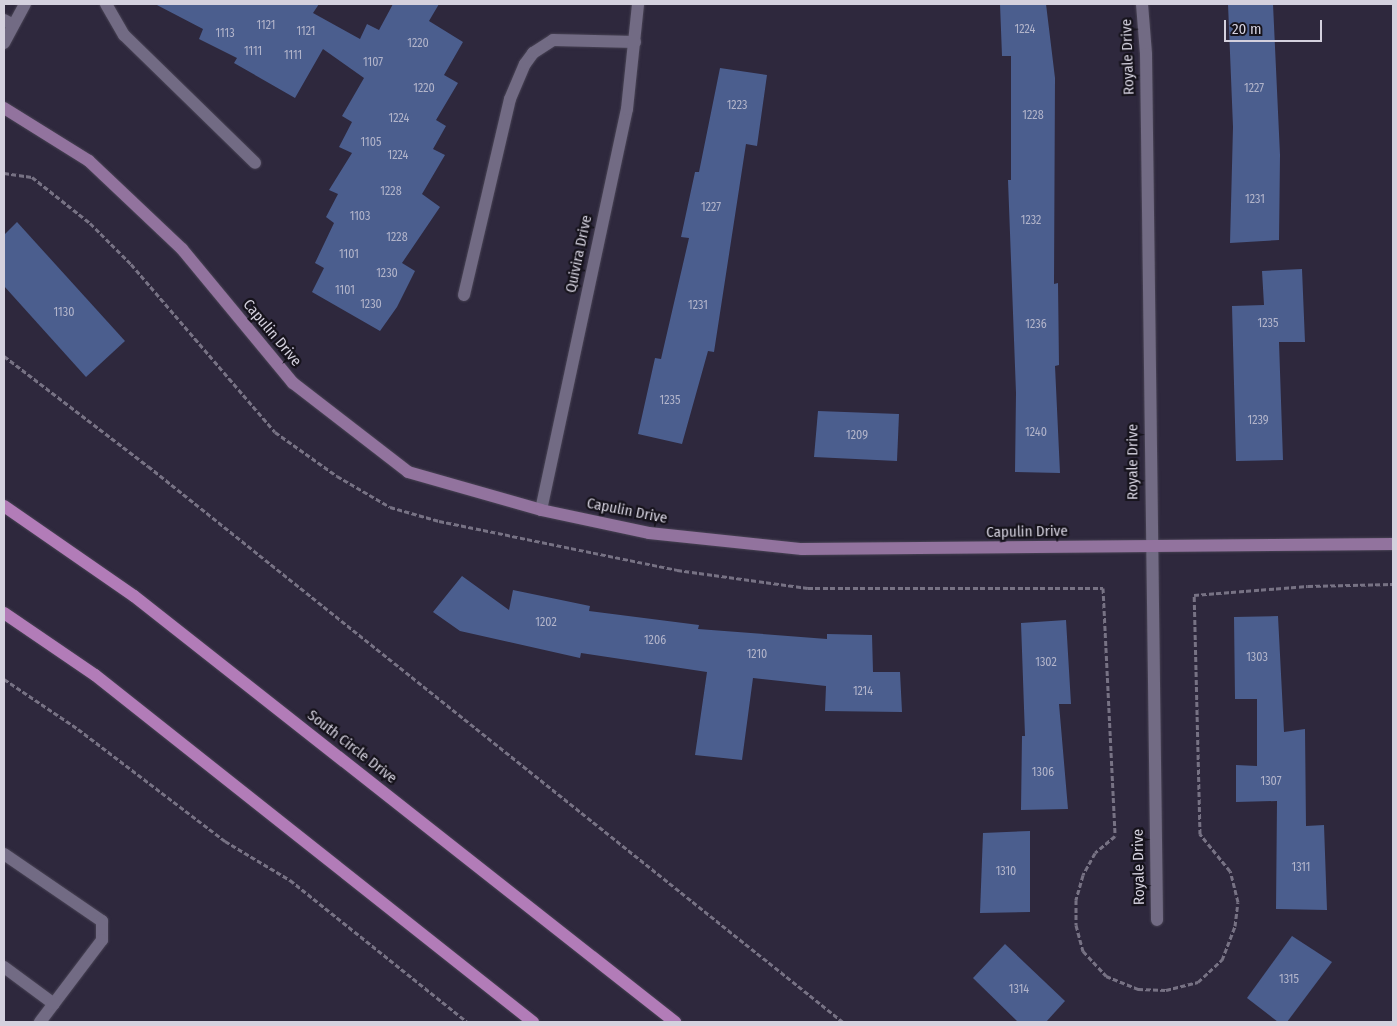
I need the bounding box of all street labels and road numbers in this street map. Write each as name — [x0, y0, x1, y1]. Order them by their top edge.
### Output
street label: Royale Drive — [1118, 19, 1138, 95]
street label: Quivira Drive — [562, 214, 596, 294]
street label: Capulin Drive — [239, 296, 305, 370]
street label: Royale Drive — [1124, 424, 1142, 500]
street label: Capulin Drive — [585, 494, 669, 528]
street label: Capulin Drive — [986, 522, 1068, 542]
street label: South Circle Drive — [304, 706, 400, 788]
street label: Royale Drive — [1129, 829, 1149, 905]

